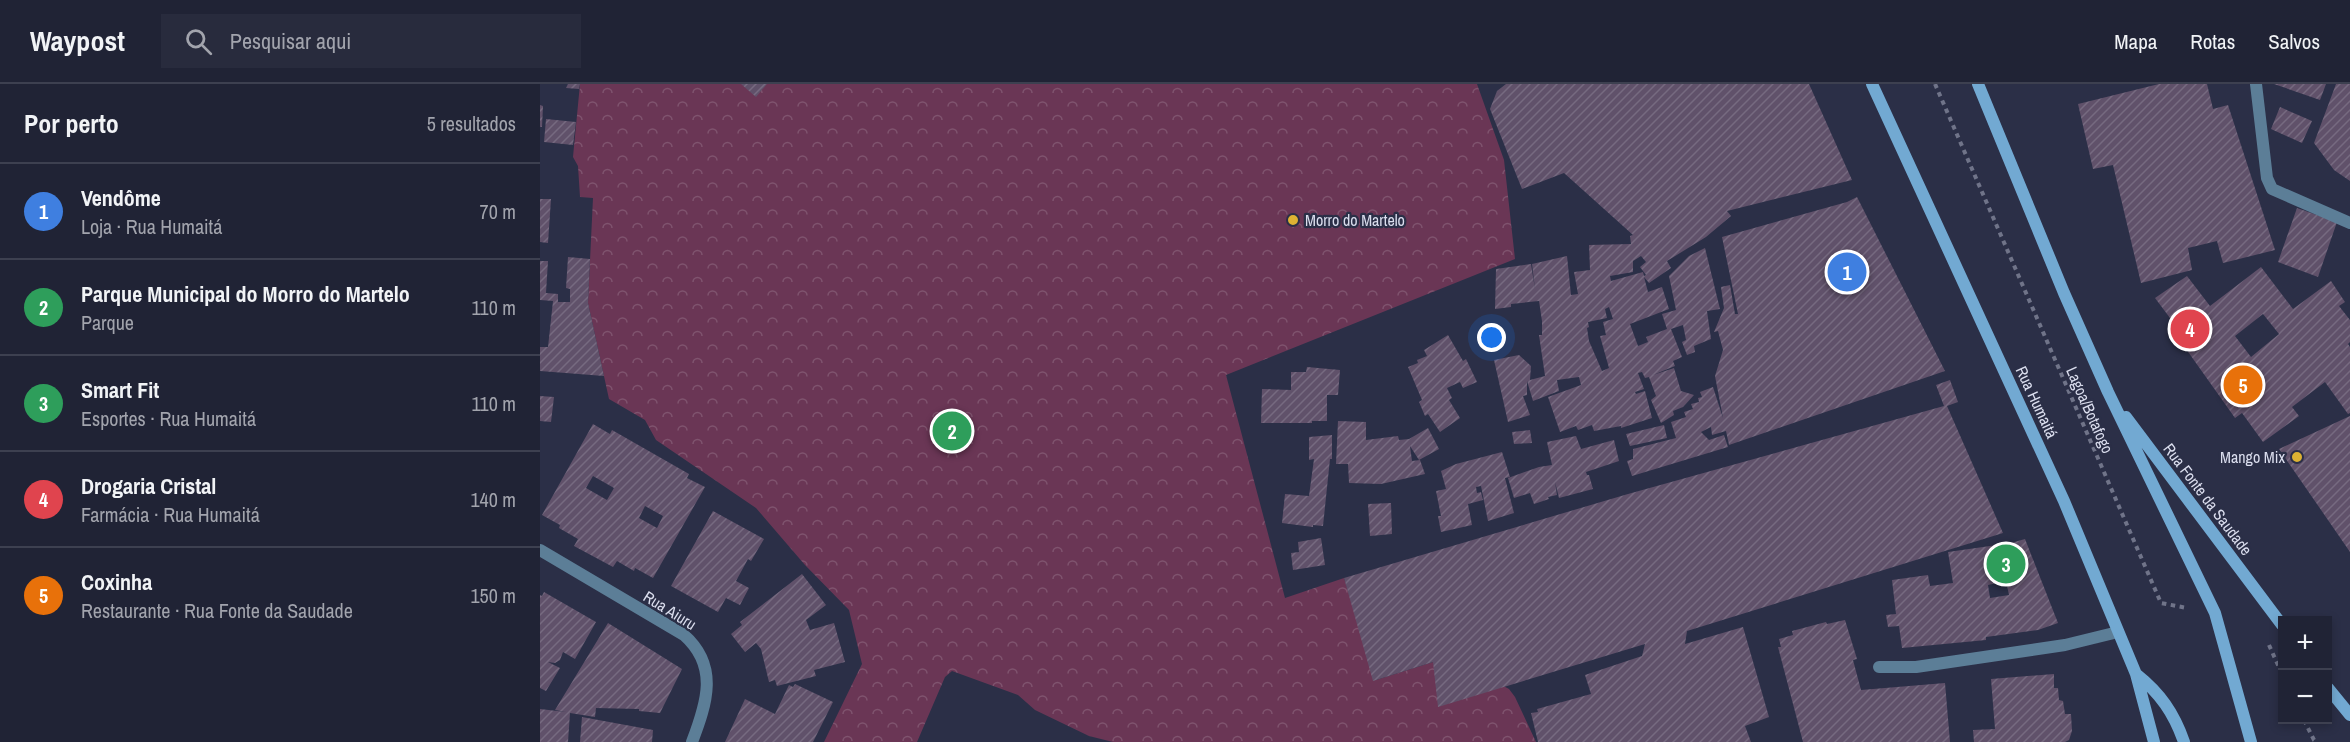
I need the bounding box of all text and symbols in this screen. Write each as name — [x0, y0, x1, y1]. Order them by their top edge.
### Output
search box — [161, 14, 581, 68]
text: Waypost — [30, 22, 125, 60]
icon: search — [182, 25, 215, 58]
text: Pesquisar aqui — [230, 26, 351, 56]
text: Mapa — [2114, 27, 2157, 56]
text: Rotas — [2190, 27, 2235, 56]
text: Salvos — [2268, 27, 2320, 56]
text: Por perto — [24, 106, 119, 141]
text: 5 resultados — [427, 110, 516, 137]
text: Vendôme — [81, 183, 161, 213]
text: 1 — [39, 198, 48, 225]
text: 70 m — [480, 198, 516, 225]
place label: Morro do Martelo — [1305, 209, 1405, 231]
text: Loja · Rua Humaitá — [81, 213, 222, 240]
marker: Morro do Martelo — [1286, 213, 1300, 227]
pin: 1 — [1828, 250, 1866, 294]
text: Parque Municipal do Morro do Martelo — [81, 279, 410, 309]
text: 2 — [39, 294, 48, 321]
text: 110 m — [472, 294, 516, 321]
pin: 4 — [2170, 306, 2210, 352]
text: Parque — [81, 309, 134, 336]
your location — [1477, 323, 1506, 352]
street label: Rua Humaitá — [2011, 362, 2064, 442]
pin: 5 — [2224, 362, 2262, 408]
street label: Lagoa/Botafogo — [2061, 363, 2119, 457]
text: Smart Fit — [81, 375, 159, 405]
text: 3 — [39, 390, 48, 417]
text: 110 m — [472, 390, 516, 417]
text: Esportes · Rua Humaitá — [81, 405, 256, 432]
pin: 2 — [932, 408, 972, 454]
street label: Rua Fonte da Saudade — [2159, 438, 2257, 560]
place label: Mango Mix — [2220, 446, 2285, 468]
marker: Mango Mix — [2290, 450, 2304, 464]
text: Drogaria Cristal — [81, 471, 216, 501]
text: 4 — [39, 486, 48, 513]
text: 140 m — [470, 486, 516, 513]
text: Farmácia · Rua Humaitá — [81, 501, 260, 528]
pin: 3 — [1986, 542, 2026, 586]
text: Coxinha — [81, 567, 152, 597]
text: 5 — [39, 582, 48, 609]
text: 150 m — [470, 582, 516, 609]
street label: Rua Aiuru — [639, 585, 701, 635]
text: Restaurante · Rua Fonte da Saudade — [81, 597, 353, 624]
map controls — [2278, 616, 2332, 724]
button: + — [2278, 616, 2332, 670]
button: − — [2278, 670, 2332, 724]

